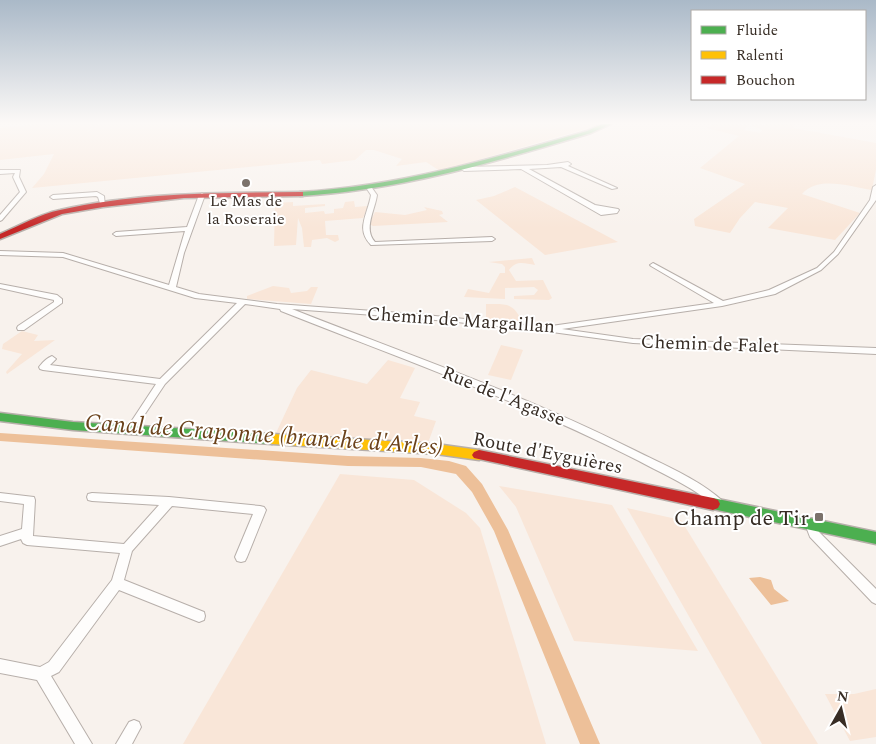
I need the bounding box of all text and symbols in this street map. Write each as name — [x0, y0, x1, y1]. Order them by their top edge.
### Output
legend — [691, 10, 866, 100]
text: Fluide — [736, 19, 778, 42]
text: Ralenti — [736, 44, 784, 67]
text: Bouchon — [736, 69, 796, 92]
marker: Le Mas de la Roseraie — [240, 177, 252, 189]
place label: Le Mas de la Roseraie — [207, 189, 285, 231]
street label: Chemin de Margaillan — [366, 299, 556, 342]
street label: Chemin de Falet — [640, 328, 780, 361]
street label: Rue de l'Agasse — [437, 358, 570, 434]
water label: Canal de Craponne (branche d'Arles) — [84, 405, 444, 465]
street label: Route d'Eyguières — [470, 425, 625, 482]
place label: Champ de Tir — [674, 502, 809, 535]
marker: Champ de Tir — [813, 511, 825, 523]
north arrow — [816, 684, 866, 734]
text: N — [836, 685, 850, 708]

